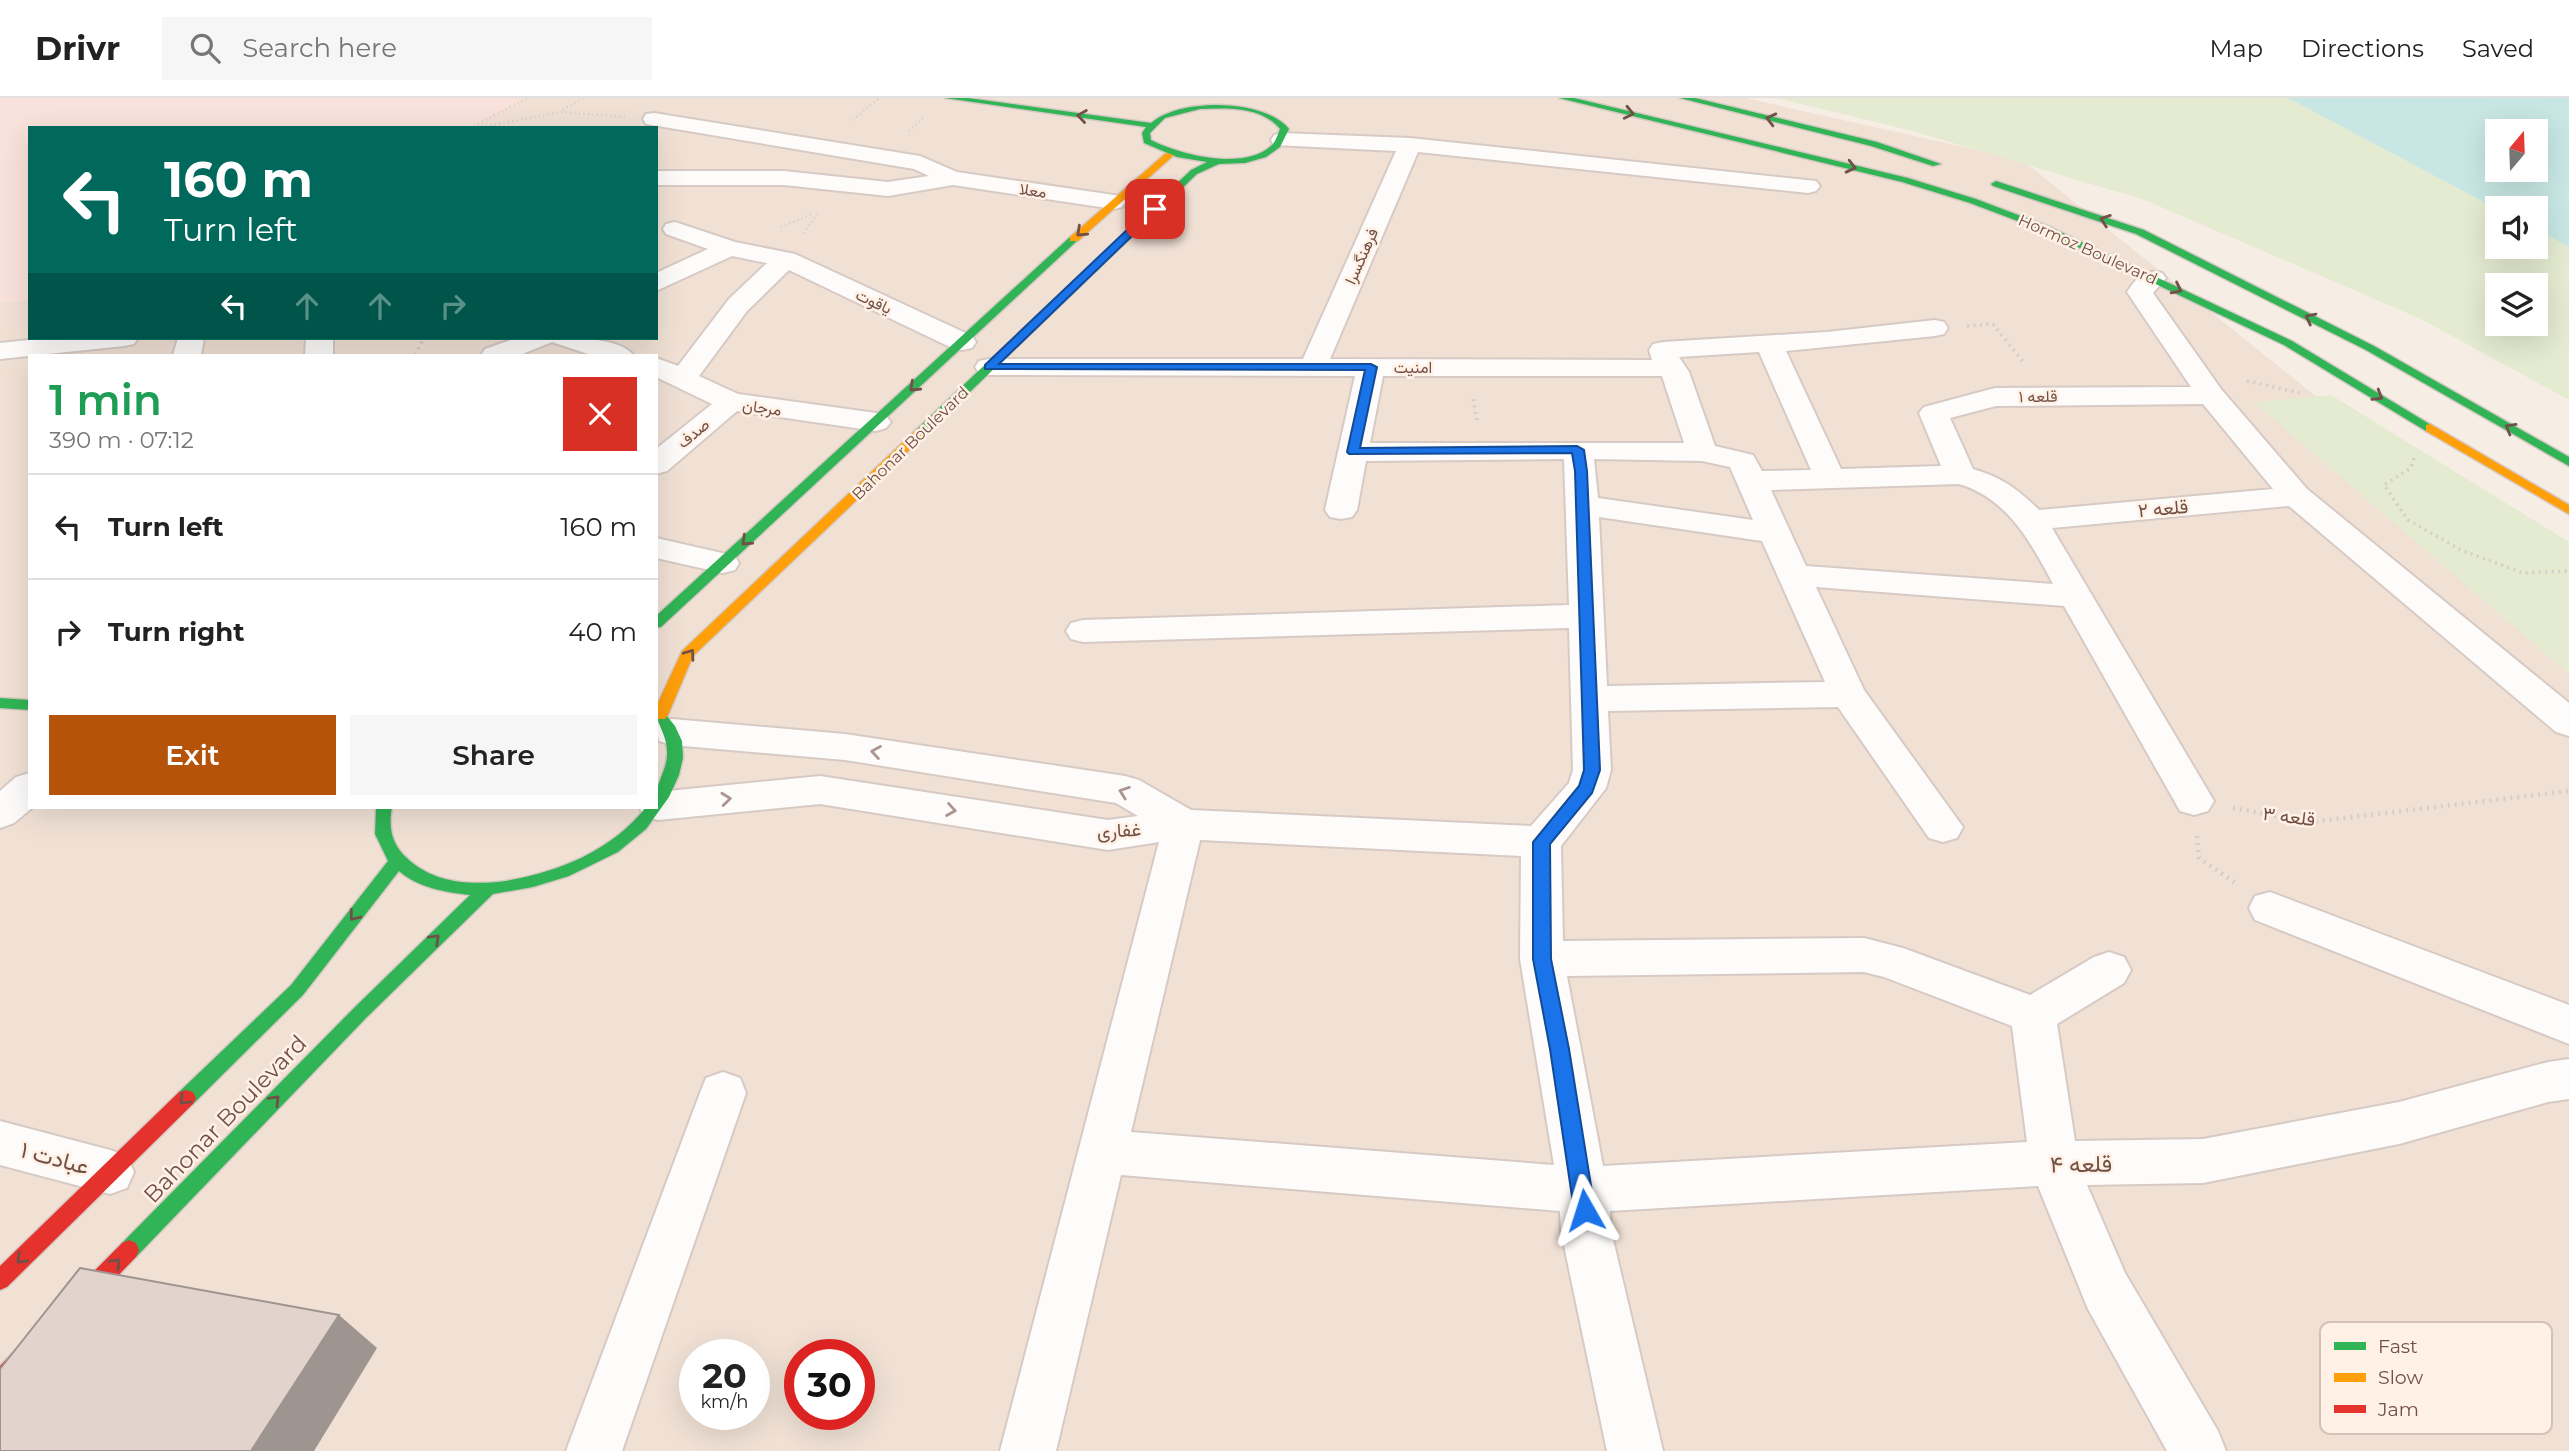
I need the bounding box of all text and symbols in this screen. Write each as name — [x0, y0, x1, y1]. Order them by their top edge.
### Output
search box — [162, 17, 652, 80]
text: Drivr — [35, 28, 120, 68]
icon: search — [186, 29, 224, 67]
text: Search here — [242, 32, 397, 64]
text: Map — [2210, 34, 2263, 63]
text: Directions — [2301, 34, 2424, 63]
text: Saved — [2462, 34, 2534, 63]
one-way arrow — [1623, 105, 1635, 120]
one-way arrow — [1076, 109, 1088, 124]
one-way arrow — [1765, 113, 1777, 127]
north arrow — [2485, 119, 2548, 182]
map controls — [2485, 119, 2548, 336]
text: 160 m — [164, 150, 313, 209]
icon: left — [49, 154, 140, 245]
one-way arrow — [1844, 159, 1856, 173]
street label: معلا — [1018, 179, 1048, 202]
pin — [1125, 179, 1185, 239]
icon: arrive — [1136, 190, 1174, 228]
button: sound — [2485, 196, 2548, 259]
text: Turn left — [164, 210, 298, 249]
street label: Hormoz Boulevard — [2015, 210, 2160, 289]
one-way arrow — [2100, 214, 2112, 228]
one-way arrow — [1076, 224, 1089, 237]
street label: فرهنگسرا — [1341, 225, 1383, 288]
button: layers — [2485, 273, 2548, 336]
one-way arrow — [2170, 281, 2183, 295]
street label: یاقوت — [852, 285, 895, 319]
icon: left — [215, 287, 253, 325]
icon: ahead — [288, 287, 326, 325]
icon: ahead — [361, 287, 399, 325]
icon: right — [434, 287, 472, 325]
one-way arrow — [2305, 313, 2317, 327]
street label: امنیت — [1394, 358, 1432, 377]
text: 1 min — [49, 374, 162, 426]
button: close — [563, 377, 637, 451]
one-way arrow — [909, 378, 922, 391]
street label: Bahonar Boulevard — [848, 383, 973, 504]
street label: قلعه ۱ — [2019, 387, 2058, 406]
one-way arrow — [2371, 388, 2384, 401]
street label: مرجان — [741, 395, 783, 421]
street label: صدف — [673, 415, 713, 452]
one-way arrow — [2504, 423, 2517, 436]
text: 390 m · 07:12 — [49, 426, 194, 454]
street label: قلعه ۲ — [2137, 495, 2189, 522]
icon: left — [49, 508, 87, 546]
text: Turn left — [108, 511, 224, 543]
text: 160 m — [560, 511, 637, 543]
one-way arrow — [741, 532, 754, 545]
icon: right — [49, 613, 87, 651]
text: Turn right — [108, 616, 244, 648]
text: 40 m — [568, 616, 637, 648]
one-way arrow — [682, 650, 694, 662]
button: Exit — [49, 715, 336, 795]
button: Share — [350, 715, 637, 795]
one-way arrow — [870, 744, 882, 759]
one-way arrow — [1119, 786, 1131, 800]
one-way arrow — [721, 792, 732, 807]
street label: قلعه ۳ — [2261, 802, 2317, 831]
one-way arrow — [946, 803, 957, 818]
street label: غفاری — [1096, 818, 1142, 843]
one-way arrow — [350, 908, 363, 920]
one-way arrow — [427, 935, 440, 948]
street label: Bahonar Boulevard — [138, 1029, 312, 1209]
one-way arrow — [179, 1092, 192, 1105]
one-way arrow — [266, 1096, 279, 1109]
street label: عبادت ۱ — [18, 1135, 92, 1181]
street label: قلعه ۴ — [2050, 1149, 2112, 1179]
position arrow — [1548, 1173, 1622, 1247]
one-way arrow — [16, 1251, 29, 1264]
one-way arrow — [108, 1258, 121, 1271]
legend — [2320, 1322, 2552, 1434]
text: Fast — [2378, 1335, 2418, 1358]
speed limit sign: 30 — [784, 1339, 875, 1430]
text: 20 — [702, 1354, 747, 1397]
text: Slow — [2378, 1366, 2423, 1389]
text: km/h — [700, 1391, 749, 1413]
text: Jam — [2377, 1398, 2419, 1421]

